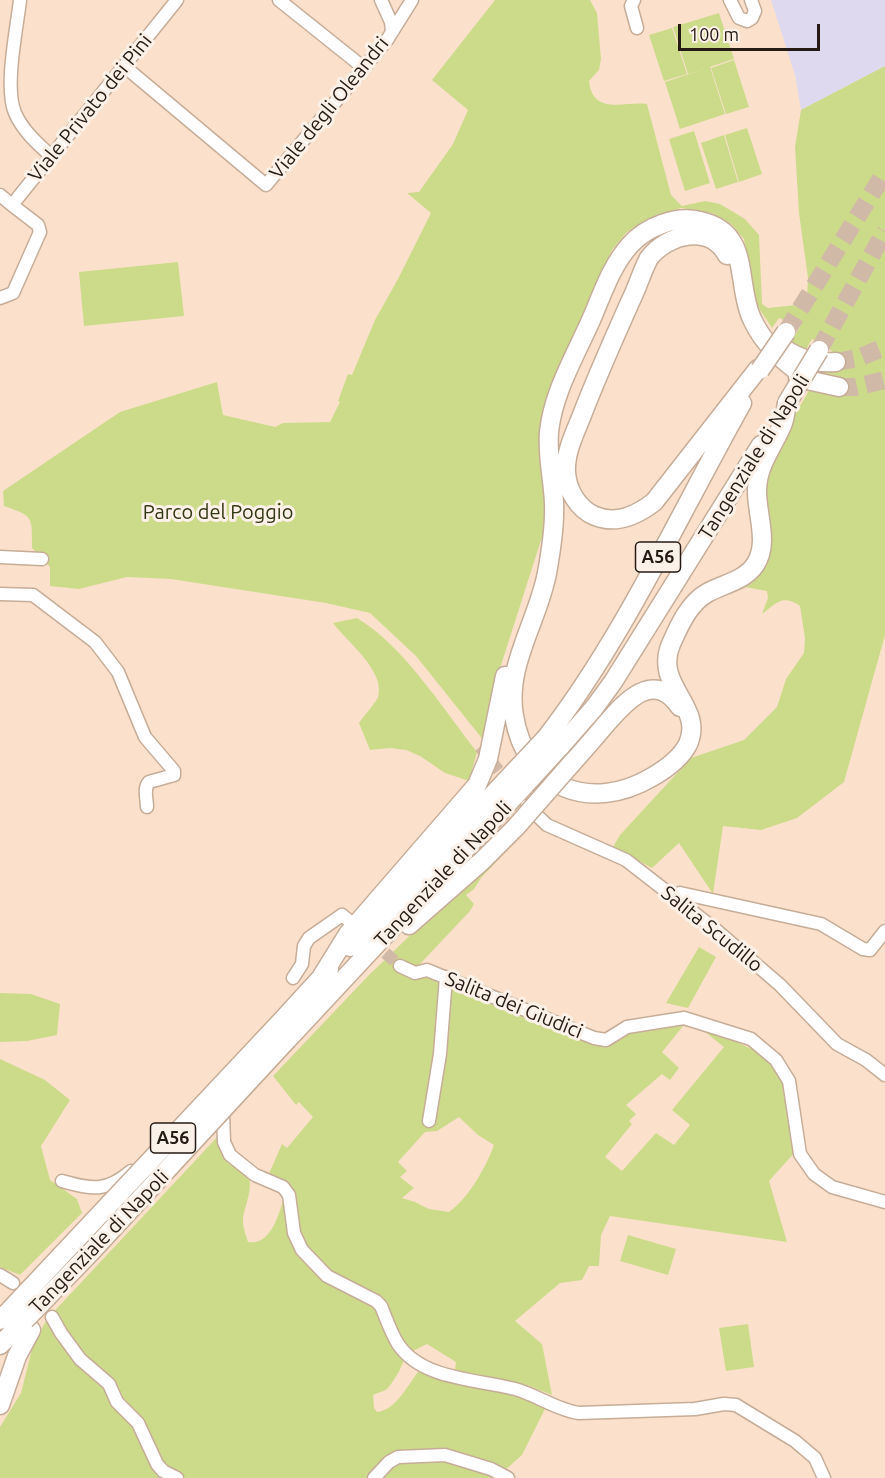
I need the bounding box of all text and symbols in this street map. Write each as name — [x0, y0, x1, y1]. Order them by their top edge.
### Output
scale bar — [681, 12, 824, 50]
text: 100 m — [689, 24, 739, 44]
street label: Viale Privato dei Pini — [23, 29, 157, 187]
street label: Viale degli Oleandri — [264, 32, 394, 184]
street label: Tangenziale di Napoli — [693, 370, 815, 544]
park label: Parco del Poggio — [143, 500, 293, 524]
road number: A56 — [636, 542, 680, 572]
street label: Tangenziale di Napoli — [369, 796, 517, 952]
street label: Salita Scudillo — [656, 881, 768, 977]
street label: Salita dei Giudici — [442, 967, 586, 1043]
road number: A56 — [150, 1123, 195, 1153]
street label: Tangenziale di Napoli — [24, 1165, 174, 1319]

